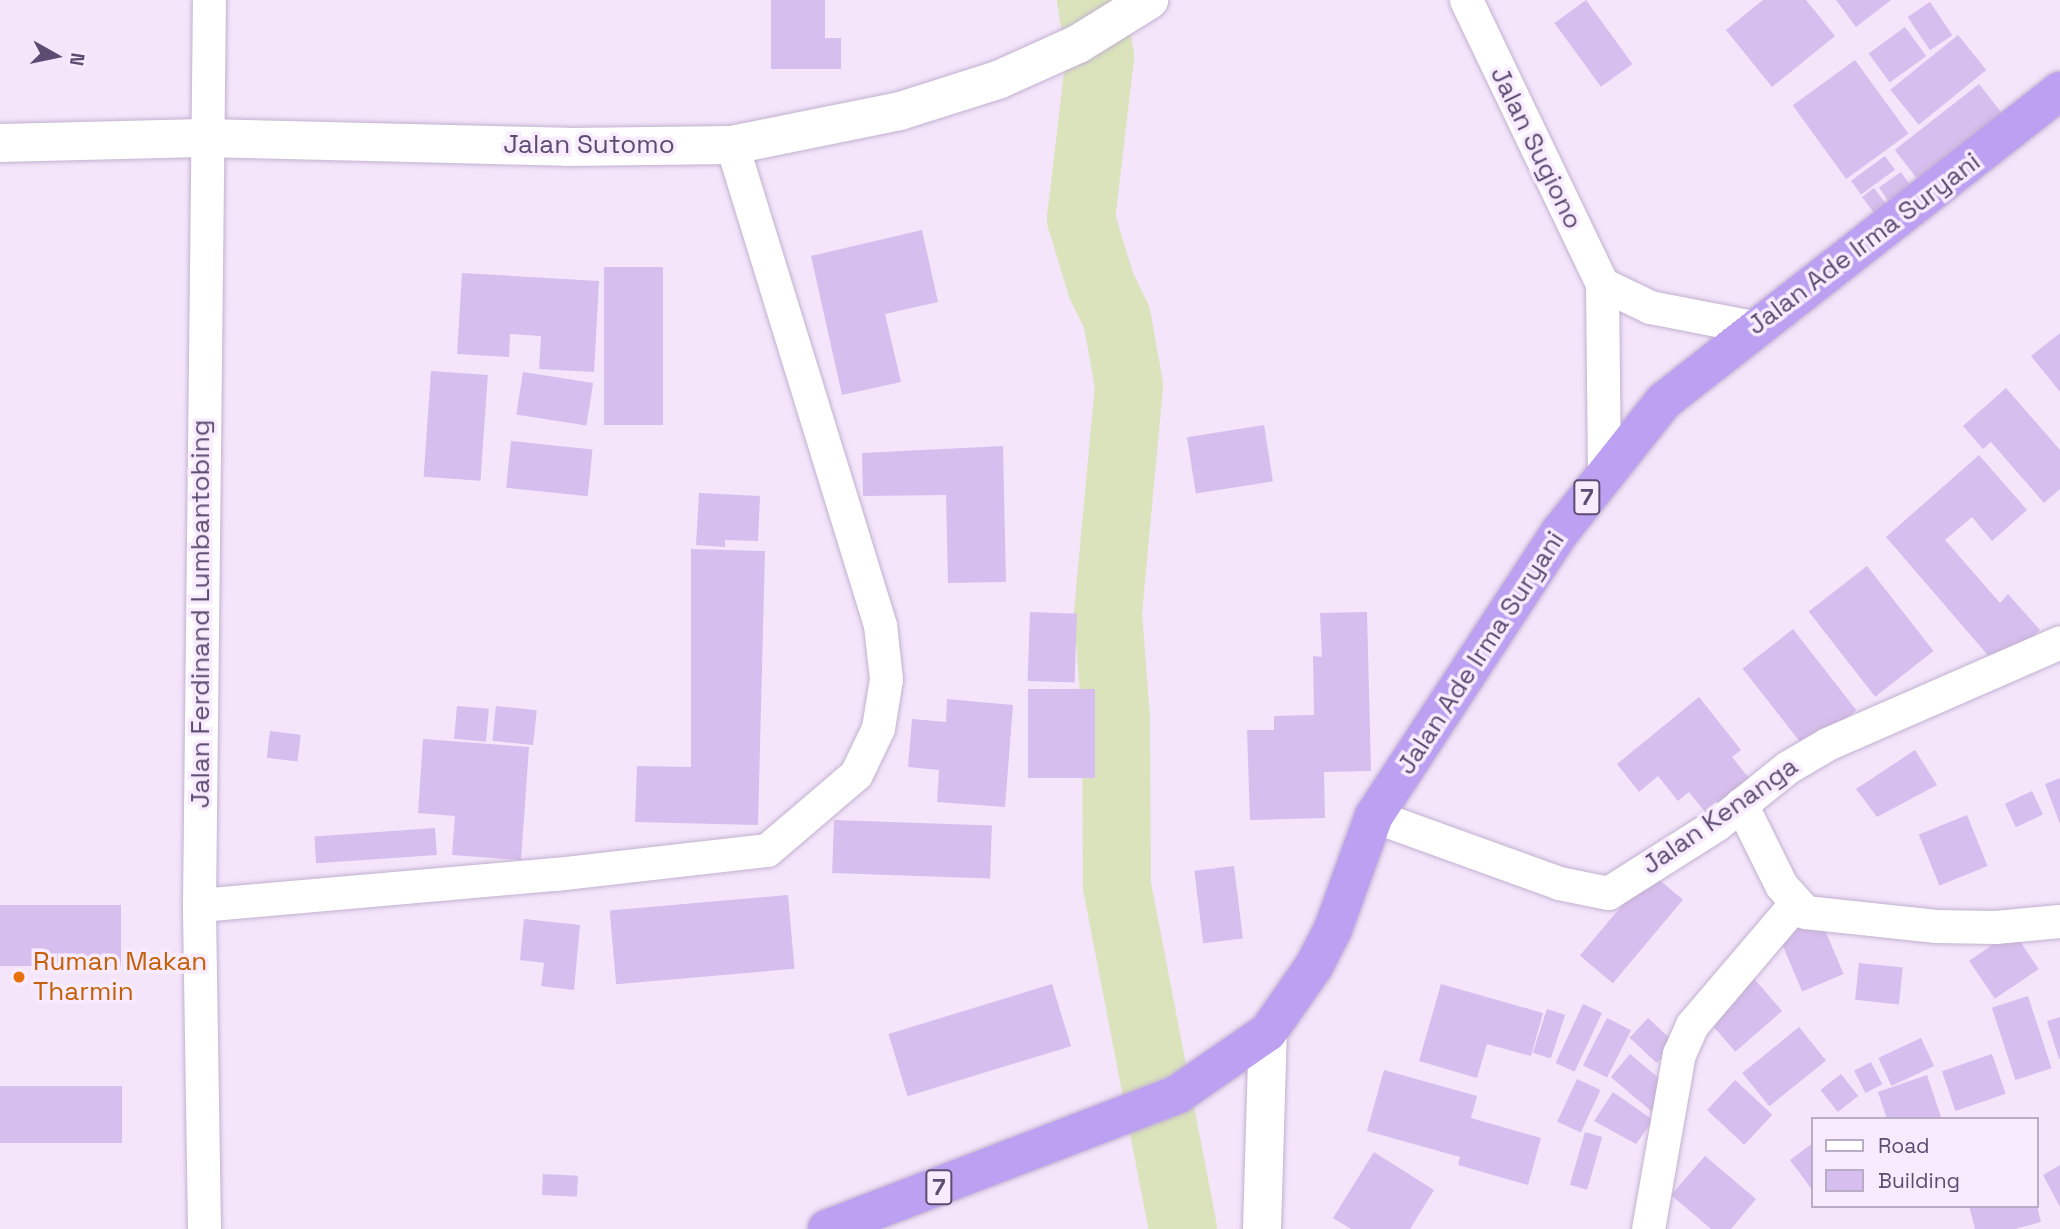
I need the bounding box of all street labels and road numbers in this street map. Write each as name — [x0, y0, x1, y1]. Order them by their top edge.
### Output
street label: Jalan Sugiono — [1483, 62, 1589, 234]
street label: Jalan Sutomo — [503, 129, 675, 161]
street label: Jalan Ade Irma Suryani — [1741, 146, 1987, 342]
street label: Jalan Ferdinand Lumbantobing — [185, 420, 217, 808]
road number: 7 — [1573, 476, 1601, 518]
street label: Jalan Ade Irma Suryani — [1391, 525, 1571, 781]
street label: Jalan Kenanga — [1636, 751, 1804, 881]
road number: 7 — [925, 1167, 953, 1208]

